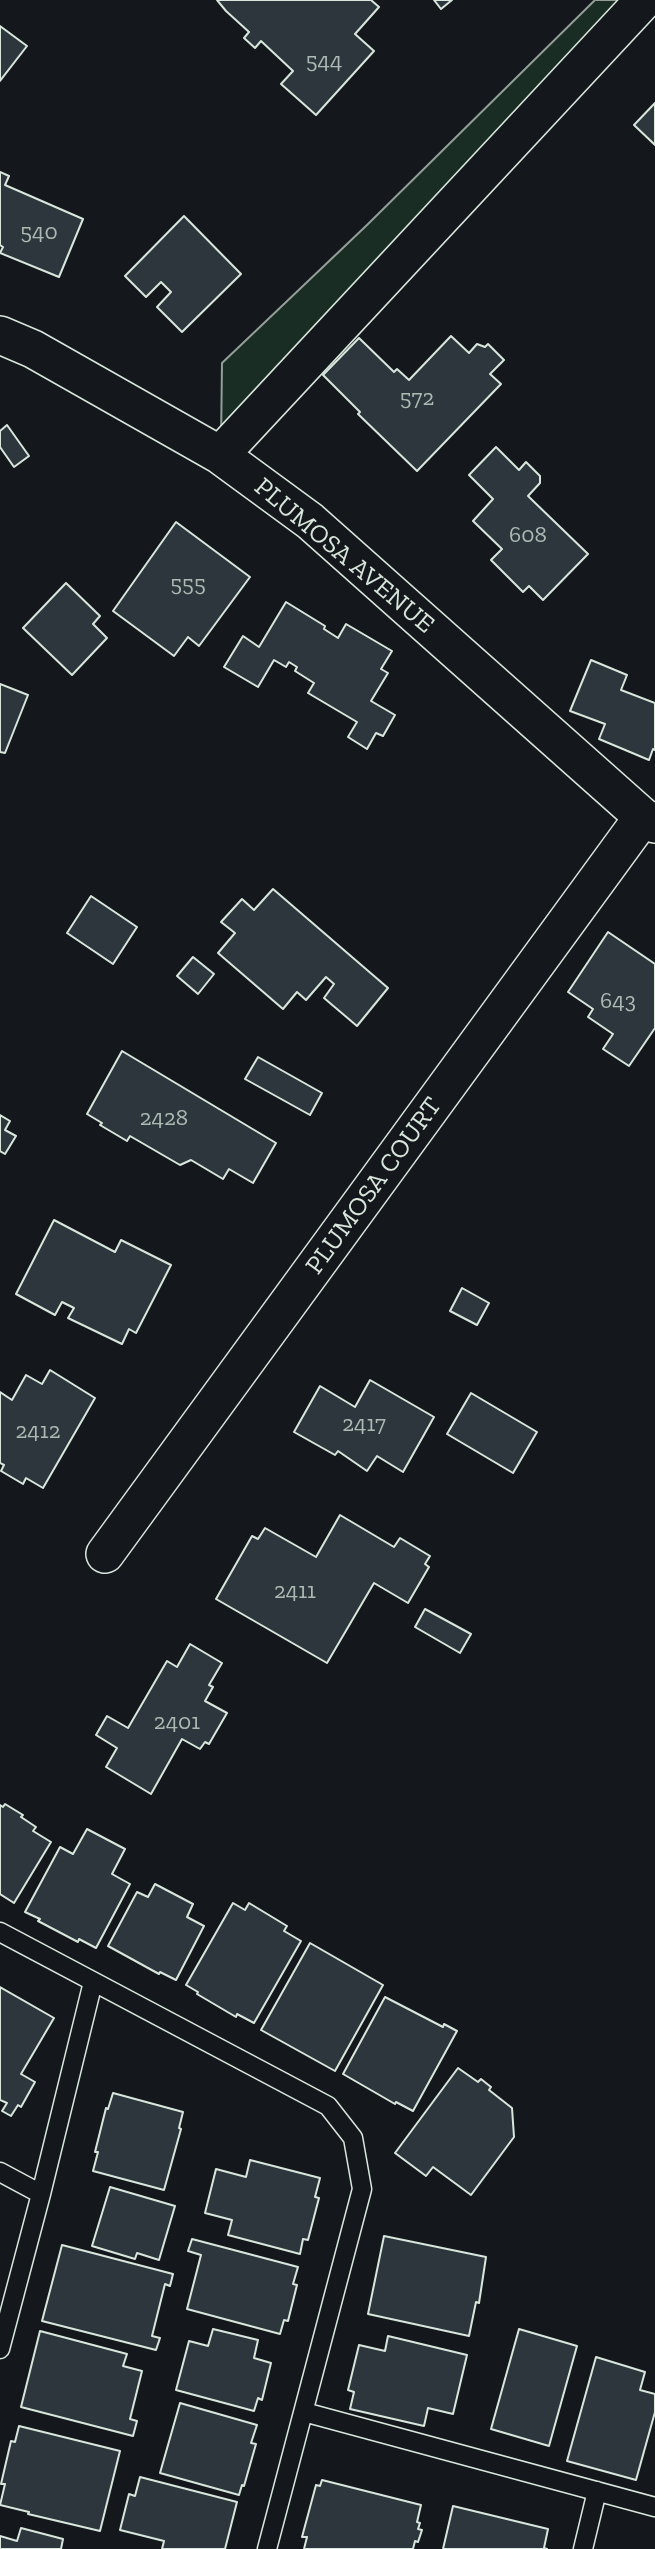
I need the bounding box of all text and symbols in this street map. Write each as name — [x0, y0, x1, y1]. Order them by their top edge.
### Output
house number: 544 — [306, 47, 342, 75]
house number: 540 — [20, 218, 58, 246]
house number: 572 — [400, 384, 434, 412]
street label: PLUMOSA AVENUE — [248, 472, 440, 640]
house number: 608 — [509, 521, 547, 549]
house number: 555 — [170, 570, 206, 598]
house number: 643 — [600, 987, 636, 1015]
street label: PLUMOSA COURT — [299, 1092, 449, 1280]
house number: 2428 — [140, 1104, 188, 1132]
house number: 2417 — [342, 1410, 386, 1438]
house number: 2412 — [16, 1417, 60, 1445]
house number: 2411 — [274, 1577, 316, 1605]
house number: 2401 — [154, 1708, 200, 1736]

